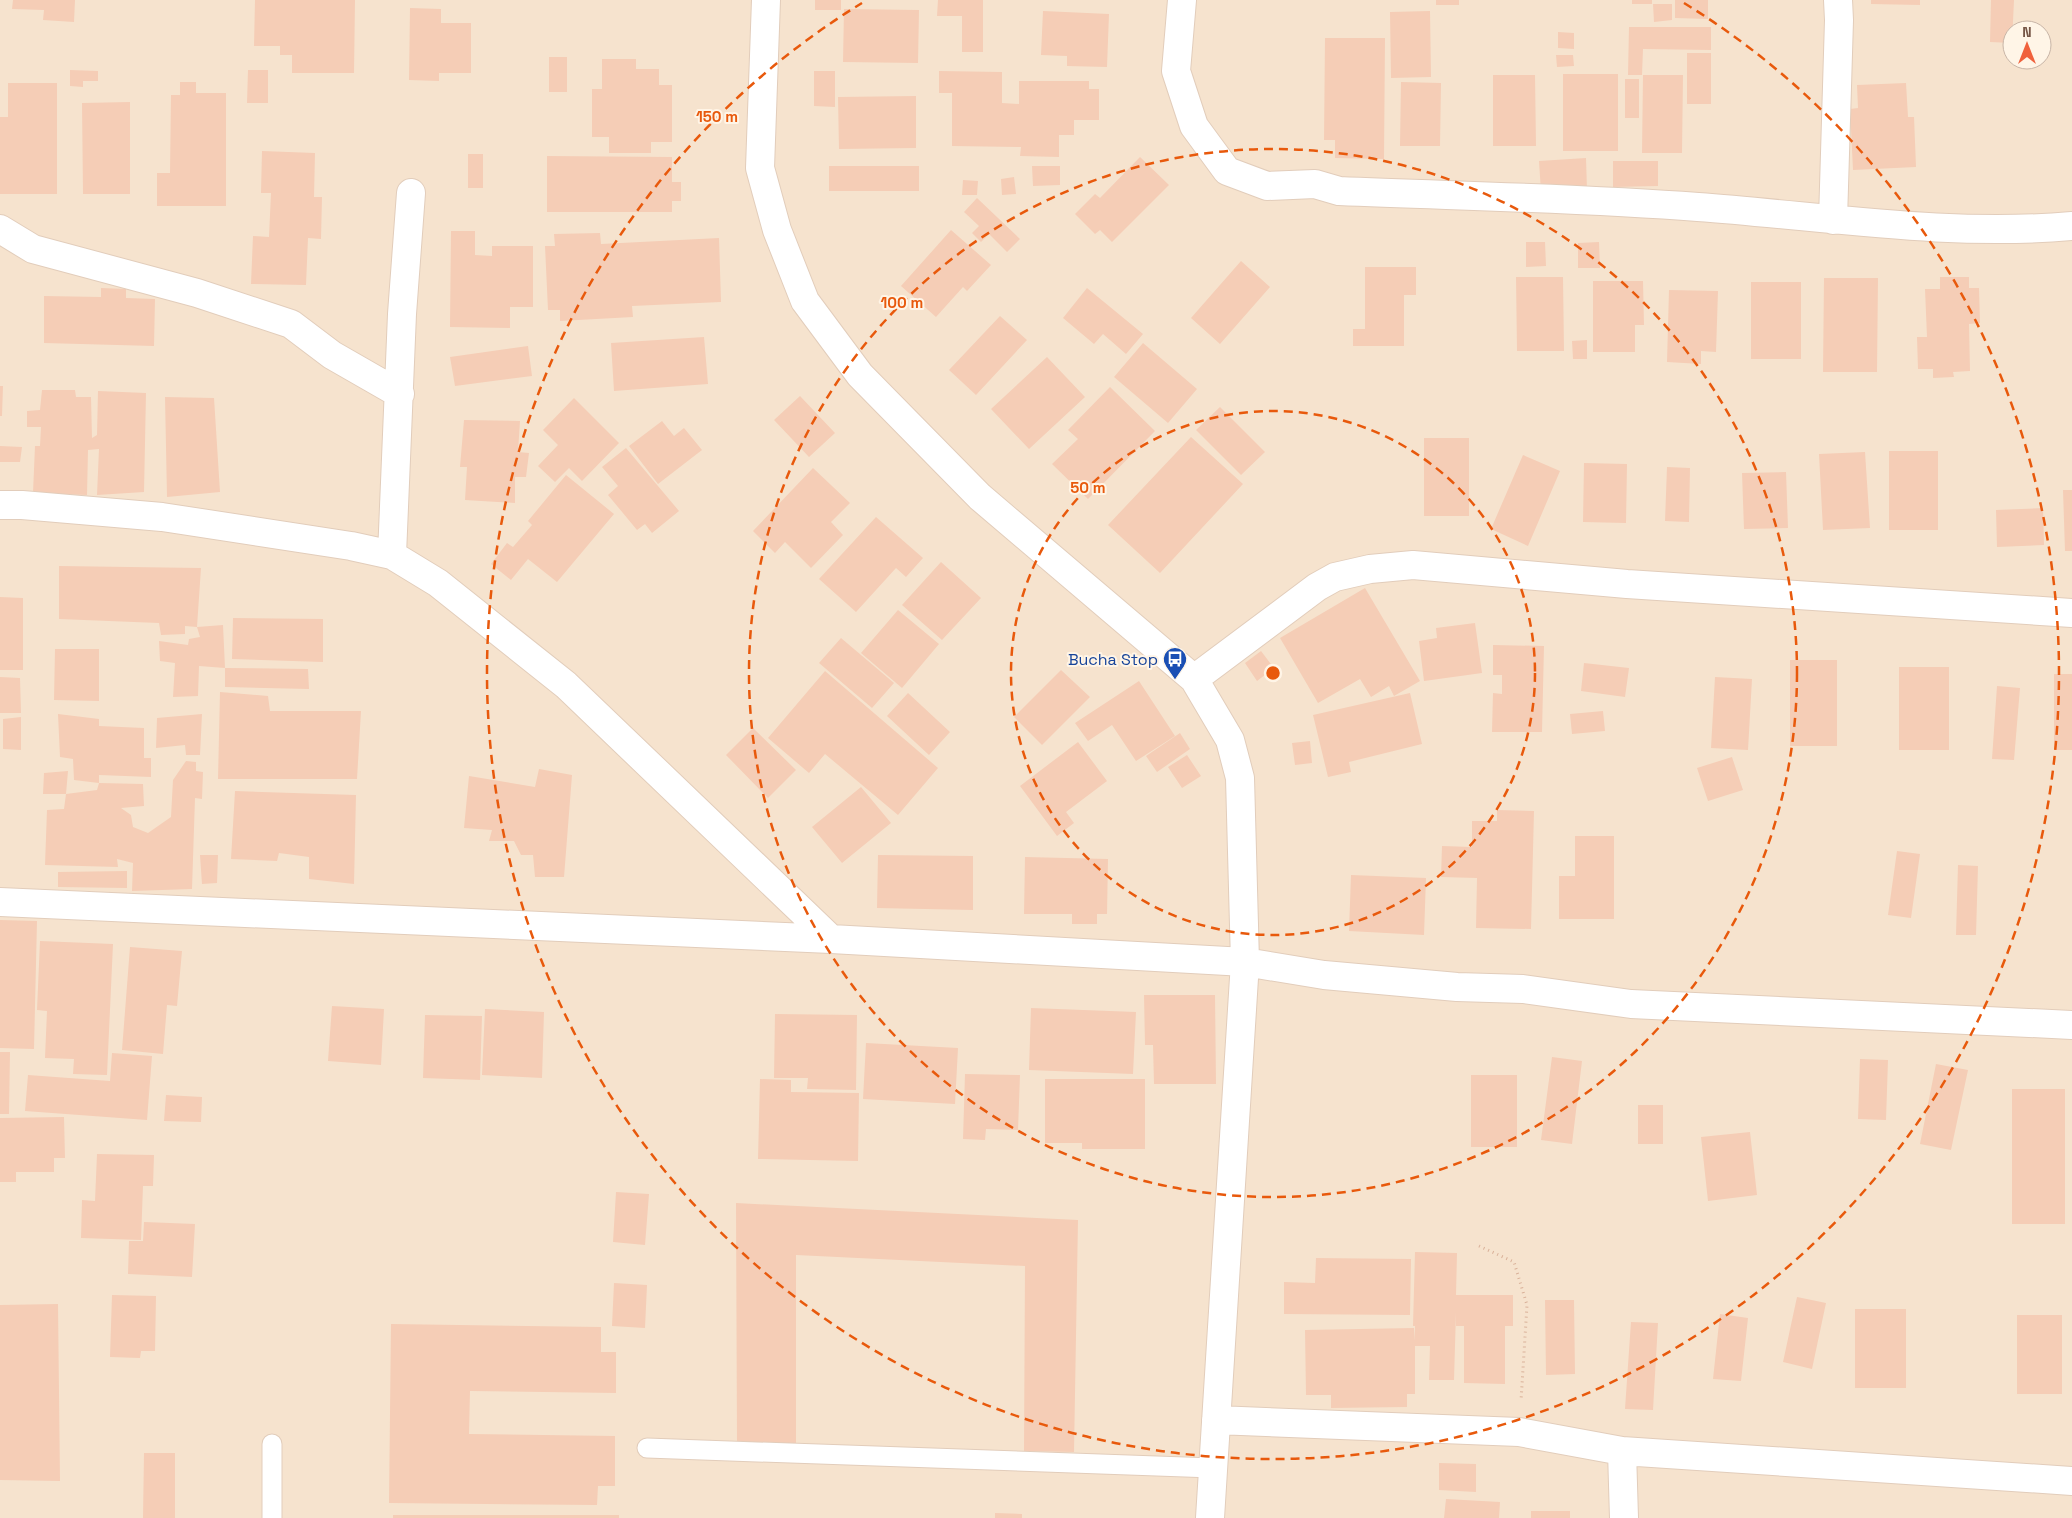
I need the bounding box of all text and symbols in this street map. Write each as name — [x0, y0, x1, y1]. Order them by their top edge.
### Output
north arrow — [2002, 20, 2052, 70]
text: N — [2022, 23, 2032, 41]
text: 150 m — [696, 107, 738, 126]
text: 100 m — [881, 293, 923, 312]
text: 50 m — [1070, 478, 1106, 497]
bus stop icon: Bucha Stop — [1162, 646, 1188, 680]
place label: Bucha Stop — [1068, 649, 1158, 670]
centre of rings — [1264, 664, 1282, 682]

